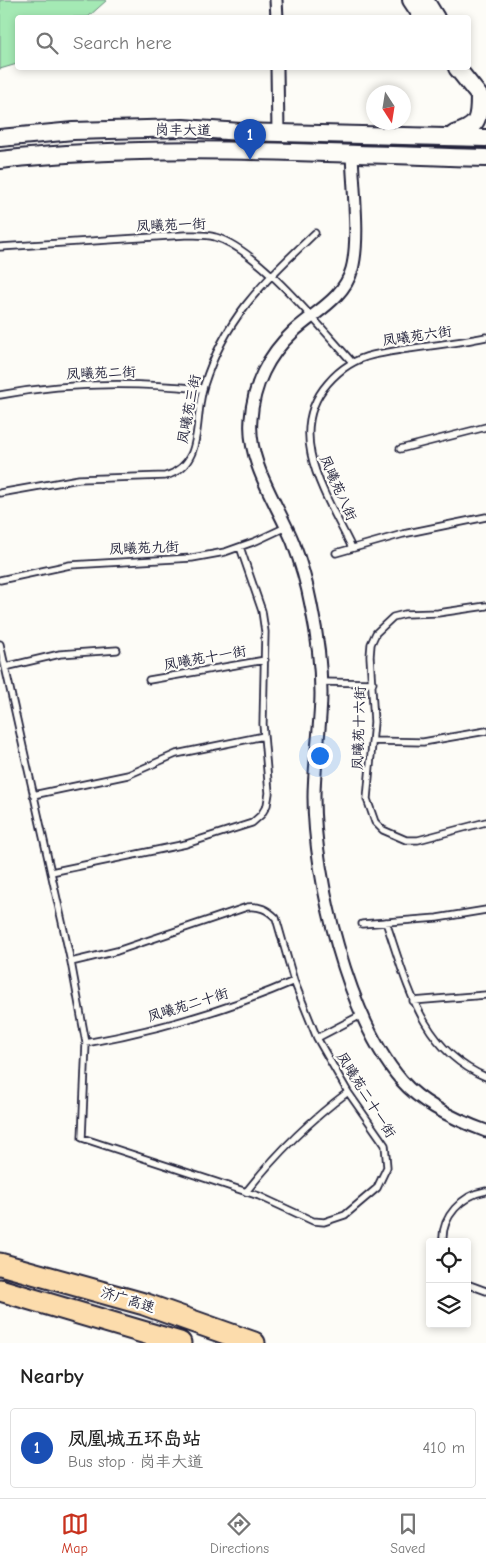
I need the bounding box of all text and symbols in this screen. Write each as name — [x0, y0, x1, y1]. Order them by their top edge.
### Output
search box — [15, 15, 471, 70]
icon: search — [33, 29, 61, 57]
text: Search here — [73, 32, 172, 54]
north arrow — [366, 85, 411, 130]
pin: 1 — [234, 119, 266, 160]
street label: 岗丰大道 — [155, 121, 211, 139]
street label: 凤曦苑一街 — [136, 215, 206, 235]
street label: 凤曦苑六街 — [381, 323, 453, 349]
street label: 凤曦苑二街 — [66, 363, 136, 383]
street label: 凤曦苑三街 — [174, 373, 204, 445]
street label: 凤曦苑八街 — [316, 453, 360, 523]
street label: 凤曦苑九街 — [109, 538, 179, 558]
street label: 凤曦苑十一街 — [162, 642, 248, 674]
street label: 凤曦苑十六街 — [349, 686, 369, 770]
your location — [307, 743, 333, 769]
street label: 凤曦苑二十街 — [145, 985, 231, 1025]
street label: 凤曦苑二十一街 — [333, 1049, 399, 1141]
map controls — [426, 1238, 471, 1328]
button: locate — [426, 1238, 471, 1283]
button: layers — [426, 1283, 471, 1328]
street label: 济广高速 — [99, 1284, 157, 1316]
text: Nearby — [20, 1364, 84, 1388]
text: 凤凰城五环岛站 — [68, 1428, 201, 1450]
text: 1 — [34, 1439, 40, 1457]
text: 410 m — [423, 1439, 465, 1457]
text: Bus stop · 岗丰大道 — [68, 1453, 203, 1471]
tab: Map — [61, 1510, 89, 1557]
tab: Directions — [210, 1510, 269, 1557]
tab: Saved — [390, 1510, 425, 1557]

